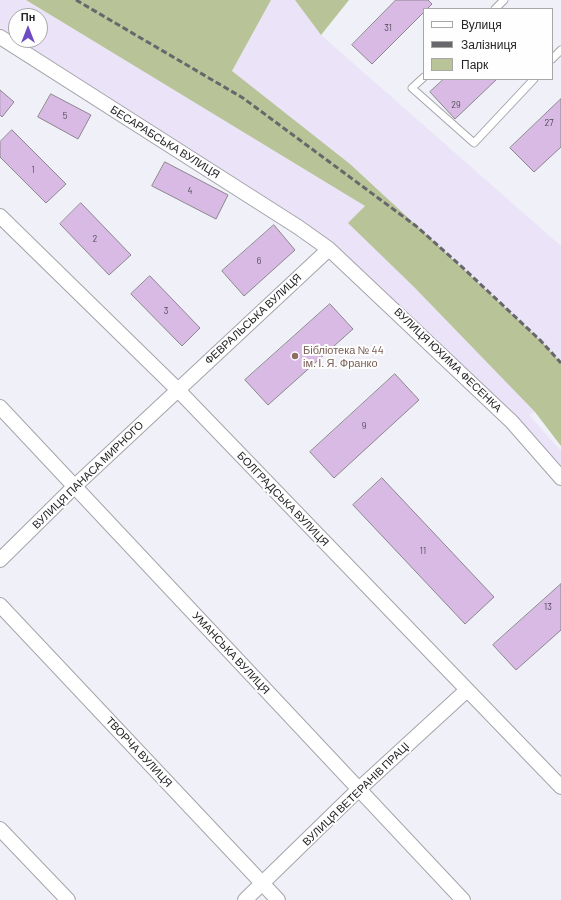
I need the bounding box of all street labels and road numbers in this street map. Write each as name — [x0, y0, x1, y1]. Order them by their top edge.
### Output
street label: БЕСАРАБСЬКА ВУЛИЦЯ — [108, 103, 222, 181]
street label: ФЕВРАЛЬСЬКА ВУЛИЦЯ — [202, 271, 304, 367]
street label: ВУЛИЦЯ ЮХИМА ФЕСЕНКА — [392, 305, 504, 415]
street label: ВУЛИЦЯ ПАНАСА МИРНОГО — [30, 418, 146, 532]
street label: БОЛГРАДСЬКА ВУЛИЦЯ — [234, 449, 332, 549]
street label: УМАНСЬКА ВУЛИЦЯ — [190, 609, 272, 697]
street label: ТВОРЧА ВУЛИЦЯ — [103, 714, 175, 790]
street label: ВУЛИЦЯ ВЕТЕРАНІВ ПРАЦІ — [300, 739, 412, 849]

